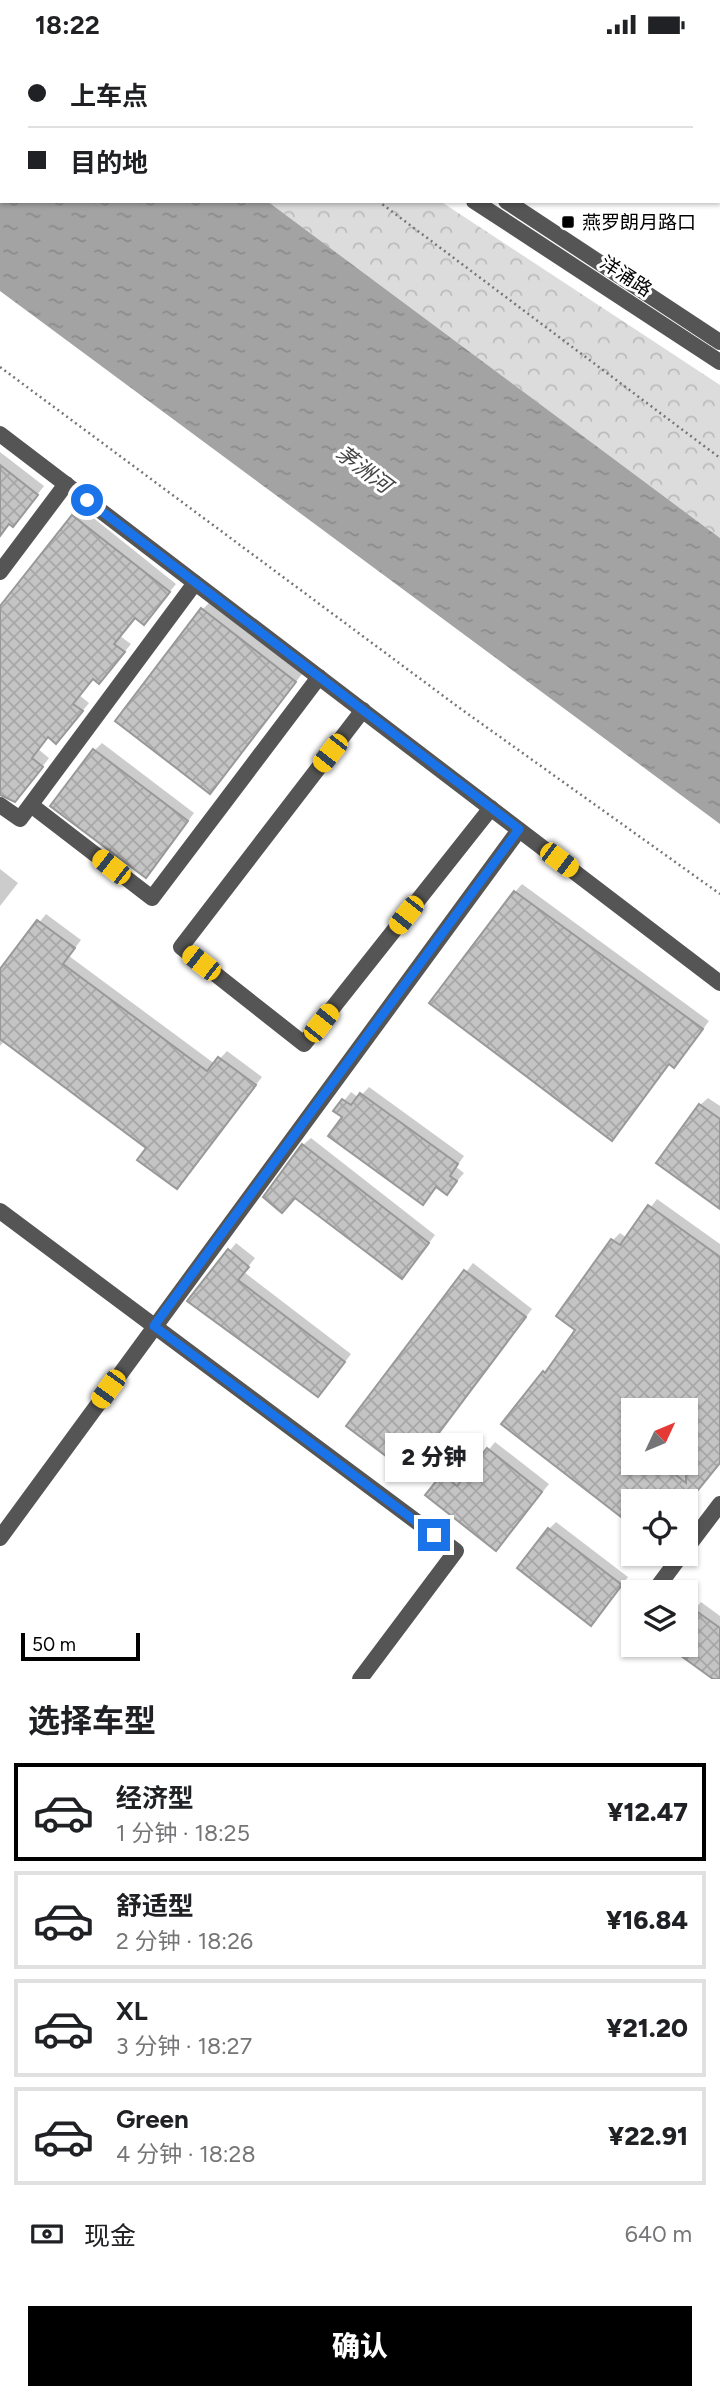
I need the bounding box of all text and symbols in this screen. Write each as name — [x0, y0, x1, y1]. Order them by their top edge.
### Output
text: 18:22 — [35, 9, 100, 41]
text: 上车点 — [70, 80, 148, 112]
text: 目的地 — [70, 147, 148, 179]
place label: 燕罗朗月路口 — [582, 211, 696, 234]
marker: 燕罗朗月路口 — [560, 214, 576, 230]
street label: 洋涌路 — [596, 251, 656, 301]
water label: 茅洲河 — [331, 440, 400, 500]
route start — [71, 484, 103, 516]
car — [309, 730, 352, 776]
car — [536, 839, 583, 881]
car — [88, 846, 135, 888]
car — [385, 892, 428, 938]
car — [178, 942, 225, 984]
car — [300, 1000, 343, 1046]
car — [88, 1366, 129, 1412]
north arrow — [621, 1398, 698, 1475]
map controls — [621, 1398, 698, 1657]
callout: 2 分钟 — [385, 1433, 483, 1483]
text: 2 分钟 — [402, 1443, 466, 1471]
button: locate — [621, 1489, 698, 1566]
route end — [418, 1519, 450, 1551]
button: layers — [621, 1580, 698, 1657]
scale bar — [21, 1630, 140, 1662]
text: 50 m — [32, 1633, 76, 1656]
text: 选择车型 — [28, 1702, 156, 1740]
icon: car — [32, 1781, 95, 1844]
text: 经济型 — [116, 1782, 194, 1814]
text: ¥12.47 — [607, 1796, 688, 1828]
text: 1 分钟 · 18:25 — [116, 1819, 250, 1847]
icon: car — [32, 1889, 95, 1952]
text: 舒适型 — [116, 1890, 194, 1922]
text: ¥16.84 — [606, 1904, 688, 1936]
text: 2 分钟 · 18:26 — [116, 1927, 253, 1955]
text: XL — [116, 1995, 148, 2027]
icon: car — [32, 1997, 95, 2060]
text: ¥21.20 — [606, 2012, 688, 2044]
text: 3 分钟 · 18:27 — [116, 2032, 252, 2060]
text: Green — [116, 2103, 189, 2135]
icon: car — [32, 2105, 95, 2168]
text: ¥22.91 — [608, 2120, 688, 2152]
text: 4 分钟 · 18:28 — [116, 2140, 256, 2168]
icon: cash — [28, 2215, 66, 2253]
text: 现金 — [84, 2220, 136, 2252]
text: 640 m — [625, 2220, 692, 2248]
button: 确认 — [28, 2306, 692, 2386]

